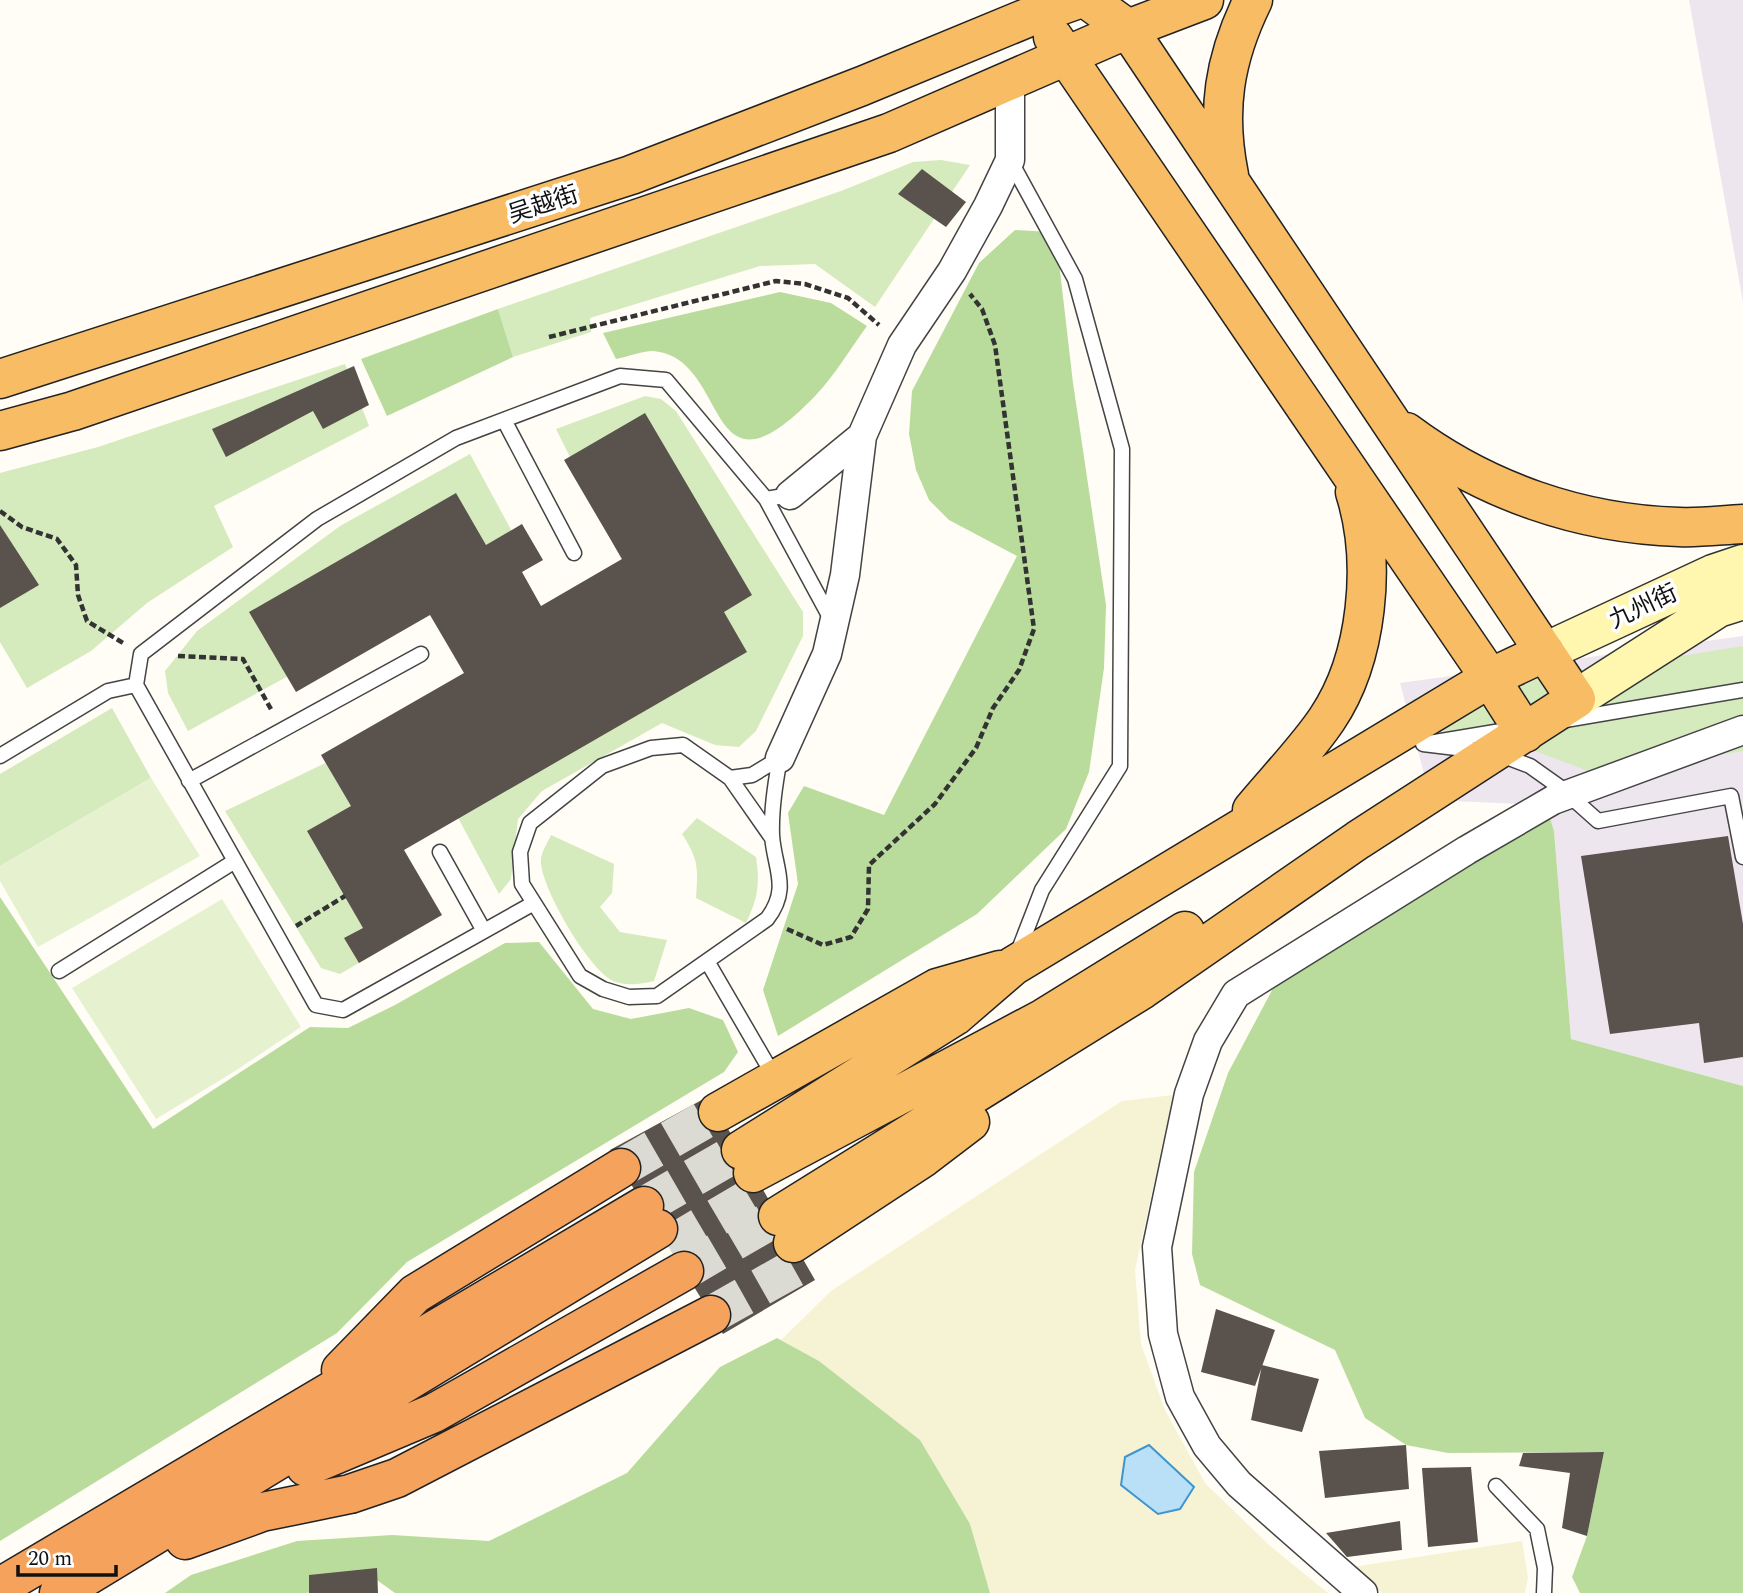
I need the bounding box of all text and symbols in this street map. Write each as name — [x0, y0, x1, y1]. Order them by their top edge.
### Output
street label: 吴越街 — [504, 177, 583, 233]
street label: 九州街 — [1603, 575, 1684, 638]
scale bar — [18, 1534, 116, 1578]
text: 20 m — [28, 1543, 72, 1575]

